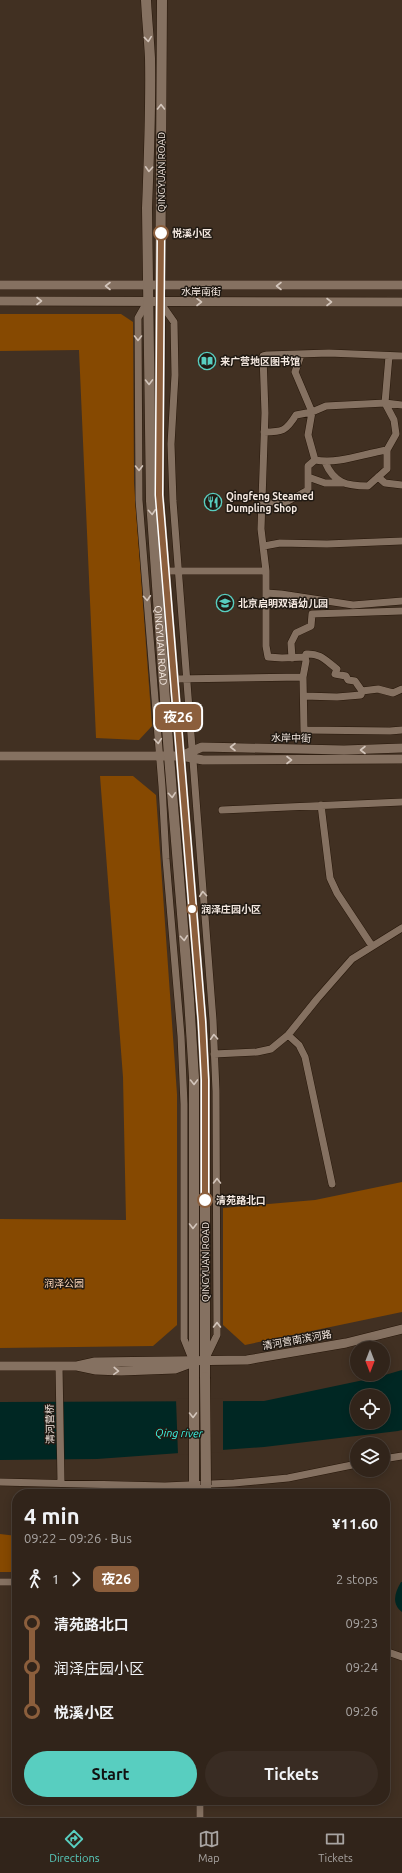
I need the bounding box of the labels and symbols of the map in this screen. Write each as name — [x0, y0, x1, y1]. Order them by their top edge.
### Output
one-way arrow — [143, 36, 152, 42]
one-way arrow — [157, 104, 165, 110]
street label: QINGYUAN ROAD — [156, 132, 167, 212]
one-way arrow — [144, 166, 153, 172]
marker: 悦溪小区 — [153, 225, 169, 241]
place label: 悦溪小区 — [172, 228, 212, 239]
one-way arrow — [105, 282, 111, 290]
one-way arrow — [276, 282, 282, 290]
street label: 水岸南街 — [181, 286, 221, 297]
one-way arrow — [36, 297, 42, 305]
one-way arrow — [196, 298, 202, 306]
one-way arrow — [326, 298, 332, 306]
one-way arrow — [134, 335, 142, 341]
library icon: 来广营地区图书馆 — [197, 351, 217, 371]
place label: 来广营地区图书馆 — [220, 356, 300, 367]
one-way arrow — [144, 379, 153, 385]
one-way arrow — [135, 465, 143, 471]
place label: Qingfeng Steamed Dumpling Shop — [226, 491, 314, 514]
restaurant icon: Qingfeng Steamed Dumpling Shop — [203, 492, 223, 512]
one-way arrow — [147, 509, 156, 515]
school or university icon: 北京启明双语幼儿园 — [215, 593, 235, 613]
one-way arrow — [142, 595, 151, 601]
place label: 北京启明双语幼儿园 — [238, 597, 328, 609]
street label: QINGYUAN ROAD — [153, 605, 170, 686]
line badge: 夜26 — [155, 704, 201, 730]
street label: 水岸中街 — [271, 732, 311, 744]
one-way arrow — [154, 738, 163, 744]
one-way arrow — [230, 743, 236, 751]
one-way arrow — [360, 746, 366, 754]
one-way arrow — [286, 756, 292, 764]
one-way arrow — [168, 792, 177, 798]
one-way arrow — [198, 891, 207, 897]
marker: 润泽庄园小区 — [186, 903, 198, 915]
place label: 润泽庄园小区 — [201, 904, 261, 915]
one-way arrow — [180, 935, 189, 941]
one-way arrow — [209, 1034, 218, 1040]
one-way arrow — [189, 1079, 198, 1085]
one-way arrow — [213, 1178, 221, 1184]
marker: 清苑路北口 — [197, 1192, 213, 1208]
place label: 清苑路北口 — [216, 1195, 266, 1206]
street label: QINGYUAN ROAD — [200, 1222, 211, 1302]
one-way arrow — [189, 1223, 197, 1229]
park label: 润泽公园 — [44, 1278, 84, 1289]
one-way arrow — [213, 1322, 221, 1328]
street label: 清河营南滨河路 — [262, 1329, 332, 1351]
north arrow — [350, 1341, 390, 1381]
one-way arrow — [113, 1366, 119, 1375]
street label: 清河营桥 — [44, 1404, 56, 1444]
one-way arrow — [189, 1412, 198, 1418]
water label: Qing river — [155, 1427, 204, 1439]

